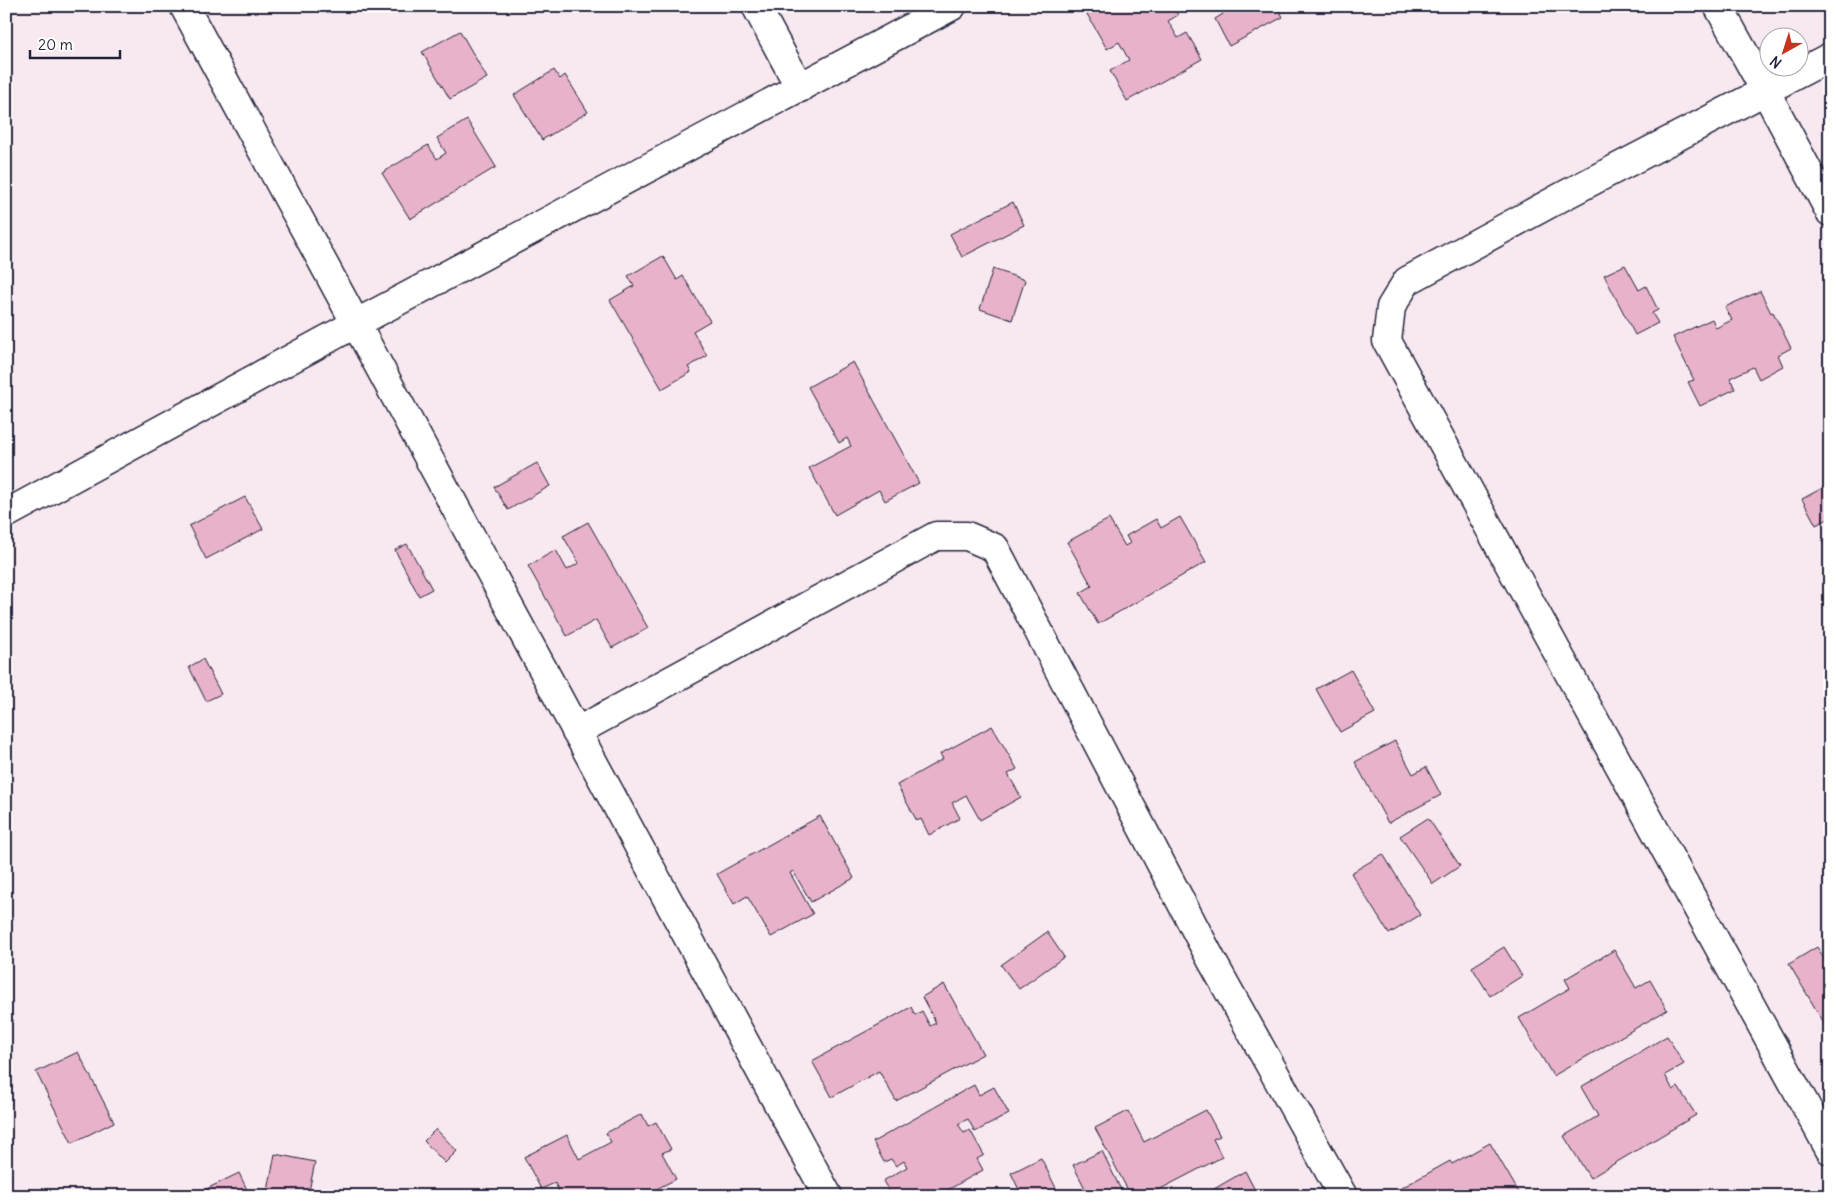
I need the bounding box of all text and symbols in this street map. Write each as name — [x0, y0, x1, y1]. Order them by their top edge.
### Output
scale bar — [30, 28, 120, 60]
north arrow — [1758, 28, 1808, 78]
text: 20 m — [38, 35, 73, 54]
text: N — [1766, 52, 1785, 72]

